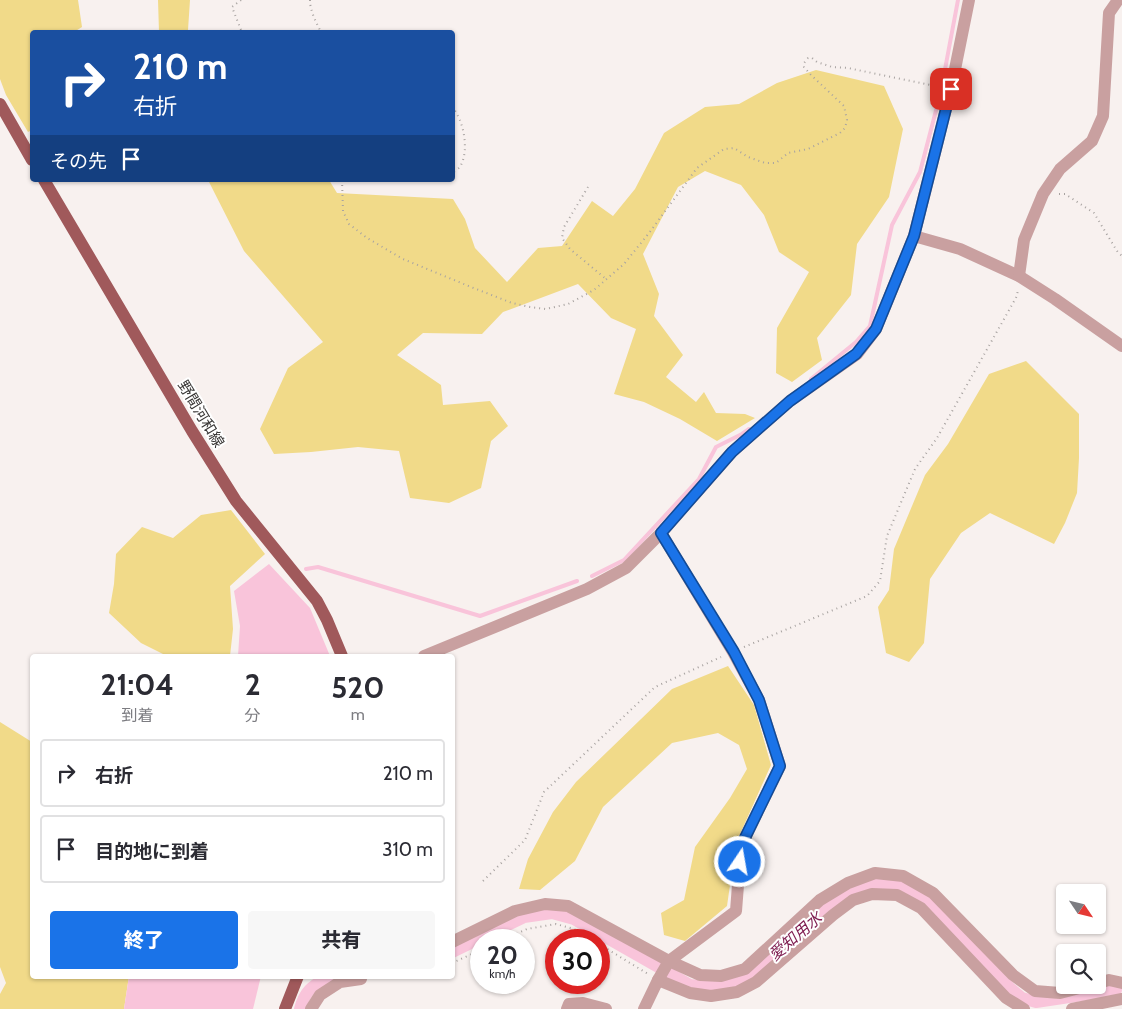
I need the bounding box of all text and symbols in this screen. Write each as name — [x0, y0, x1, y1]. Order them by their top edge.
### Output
text: 210 m — [133, 45, 227, 88]
icon: right — [50, 50, 115, 115]
pin — [930, 68, 972, 110]
icon: arrive — [937, 75, 965, 103]
text: 右折 — [133, 93, 177, 120]
icon: arrive — [117, 145, 145, 173]
text: その先 — [50, 150, 107, 173]
street label: 野間河和線 — [174, 377, 228, 451]
text: 21:04 — [101, 666, 174, 703]
text: 2 — [245, 666, 261, 703]
text: 520 — [331, 669, 384, 706]
text: m — [351, 705, 365, 724]
text: 到着 — [121, 706, 153, 725]
text: 分 — [245, 706, 261, 725]
icon: right — [52, 759, 80, 787]
text: 210 m — [383, 762, 433, 785]
text: 右折 — [95, 764, 133, 787]
icon: arrive — [52, 835, 80, 863]
position arrow — [713, 835, 765, 887]
text: 310 m — [382, 838, 433, 861]
text: 目的地に到着 — [95, 840, 209, 863]
north arrow — [1056, 884, 1106, 934]
map controls — [1056, 884, 1106, 994]
water label: 愛知用水 — [765, 907, 827, 965]
button: 終了 — [50, 911, 238, 969]
button: 共有 — [248, 911, 435, 969]
speed limit sign: 30 — [545, 929, 610, 994]
text: 20 — [487, 940, 518, 970]
button: search — [1056, 944, 1106, 994]
text: km/h — [489, 966, 516, 981]

